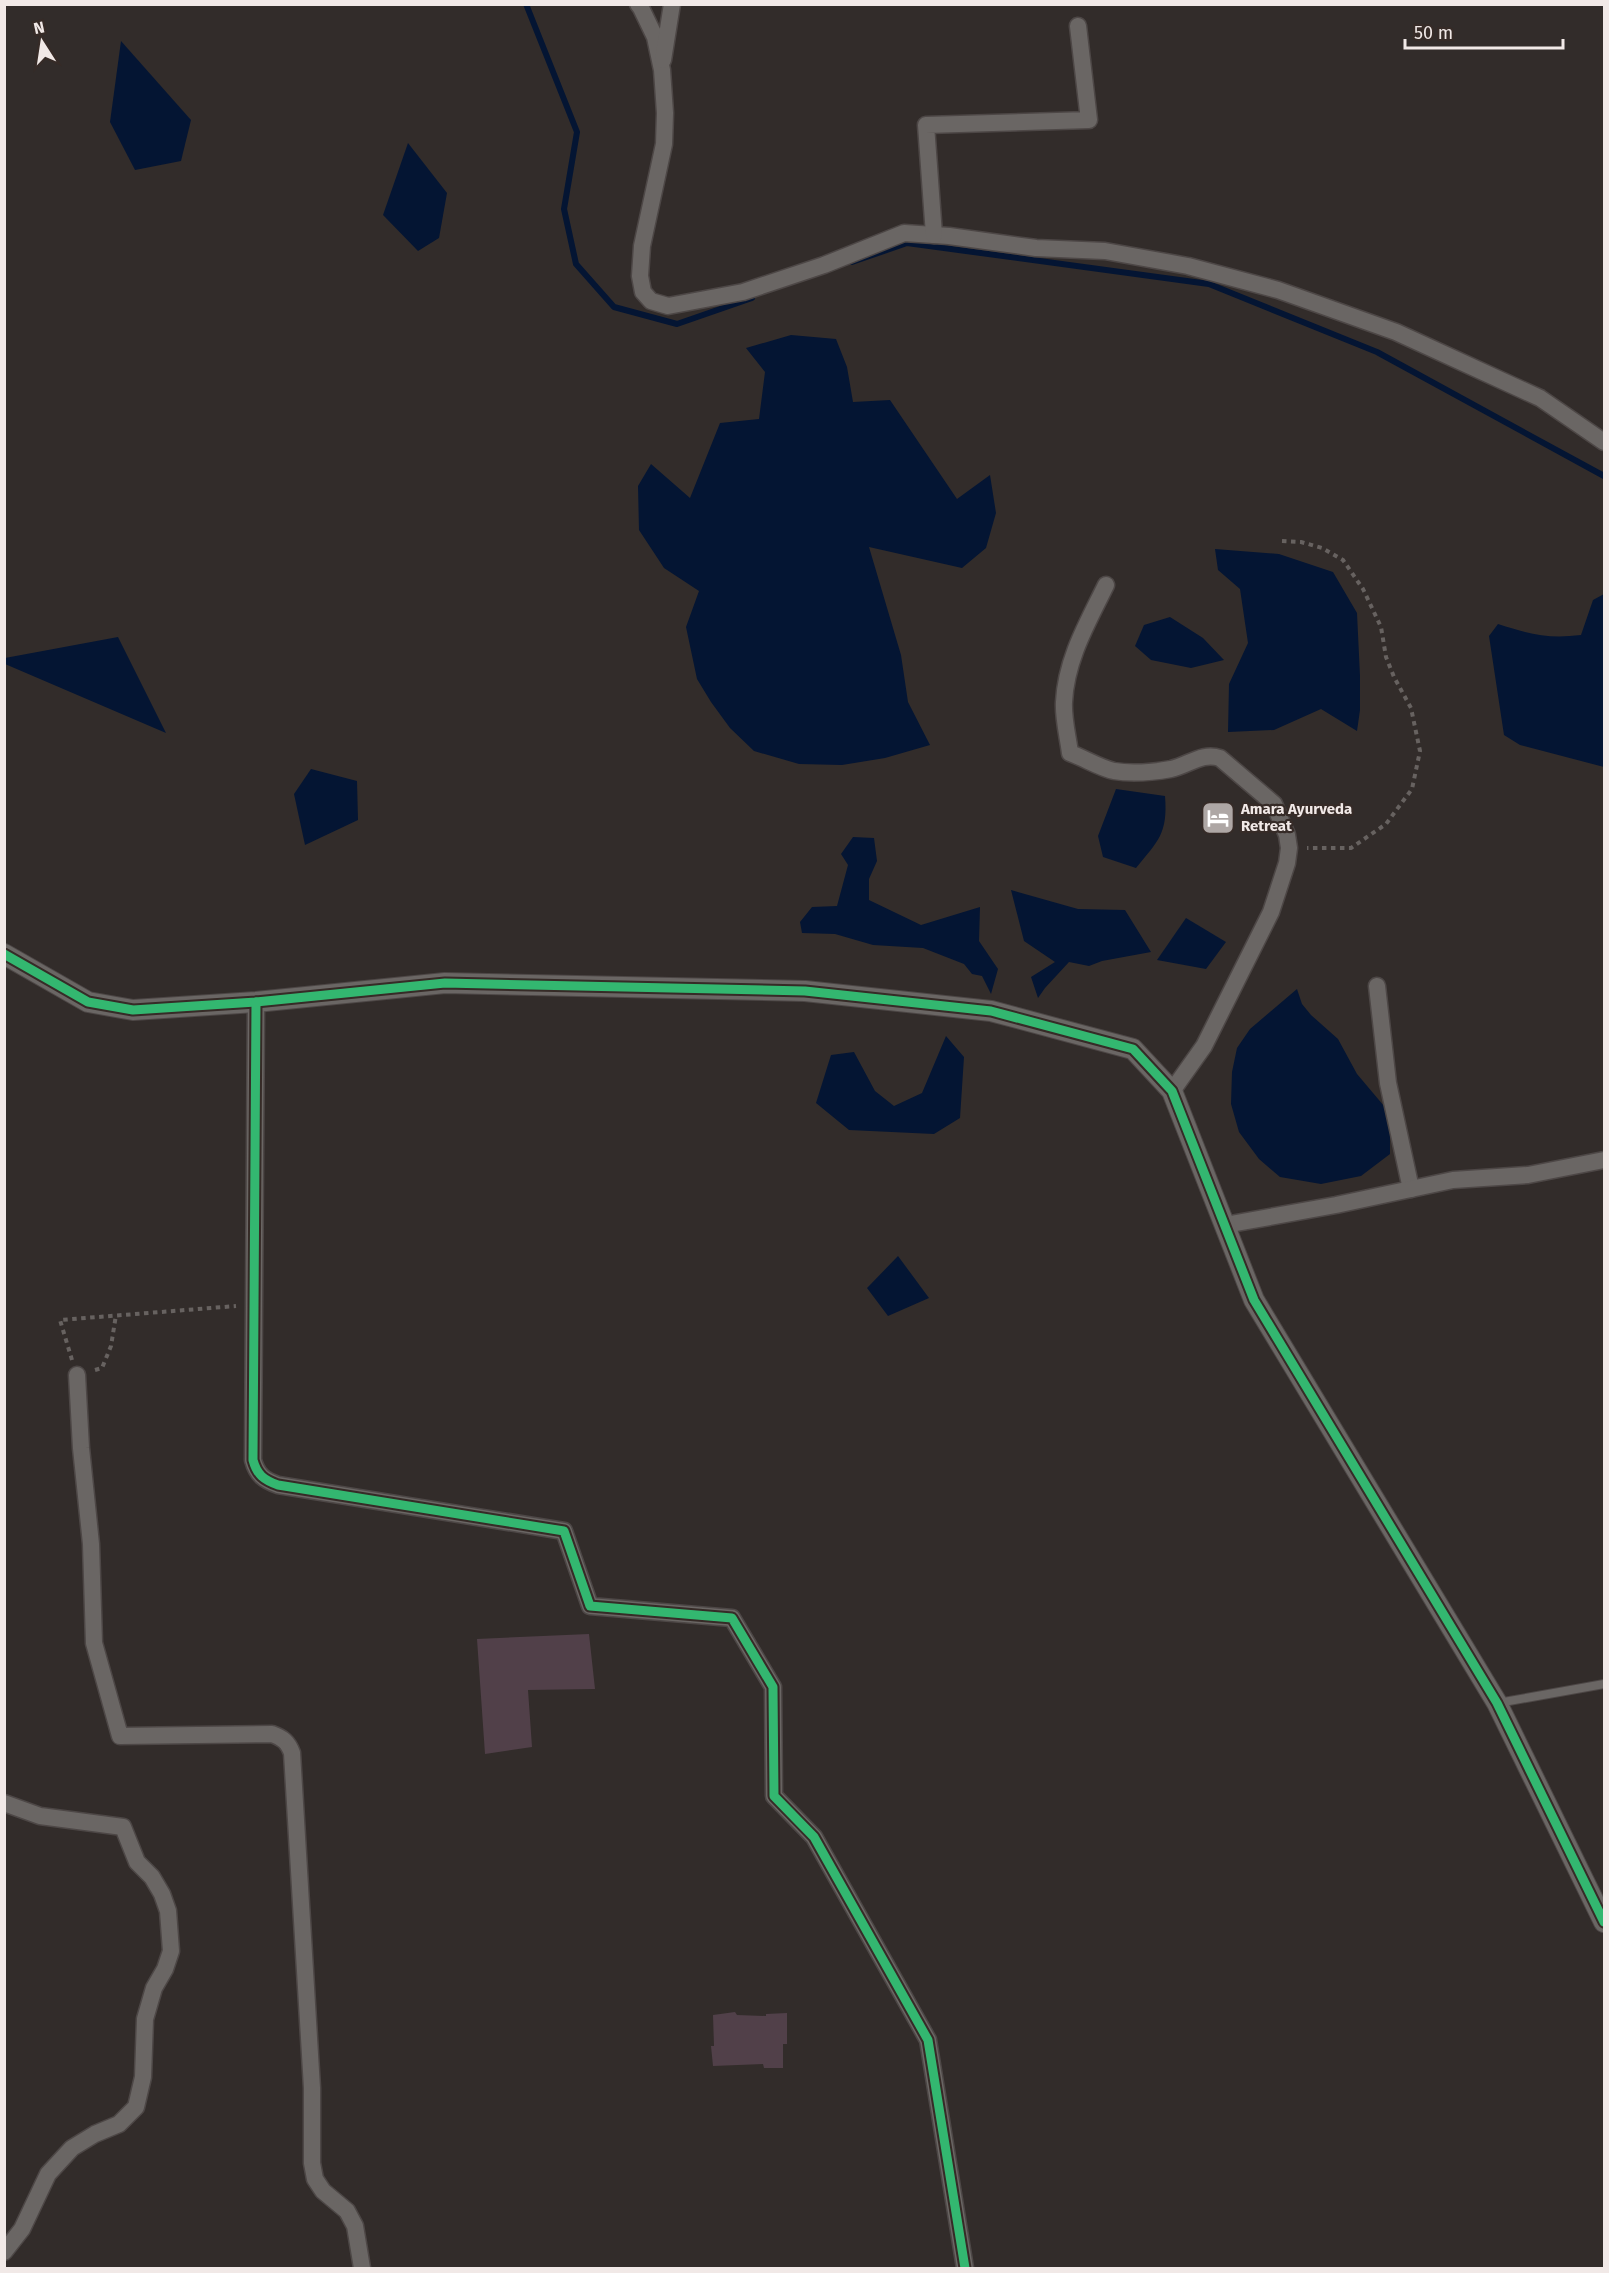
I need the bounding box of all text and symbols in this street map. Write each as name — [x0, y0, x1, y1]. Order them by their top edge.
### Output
north arrow — [12, 12, 72, 72]
scale bar — [1405, 12, 1562, 50]
text: N — [32, 17, 46, 38]
text: 50 m — [1414, 22, 1453, 44]
hotel icon: Amara Ayurveda Retreat — [1200, 800, 1236, 836]
place label: Amara Ayurveda Retreat — [1240, 800, 1352, 835]

